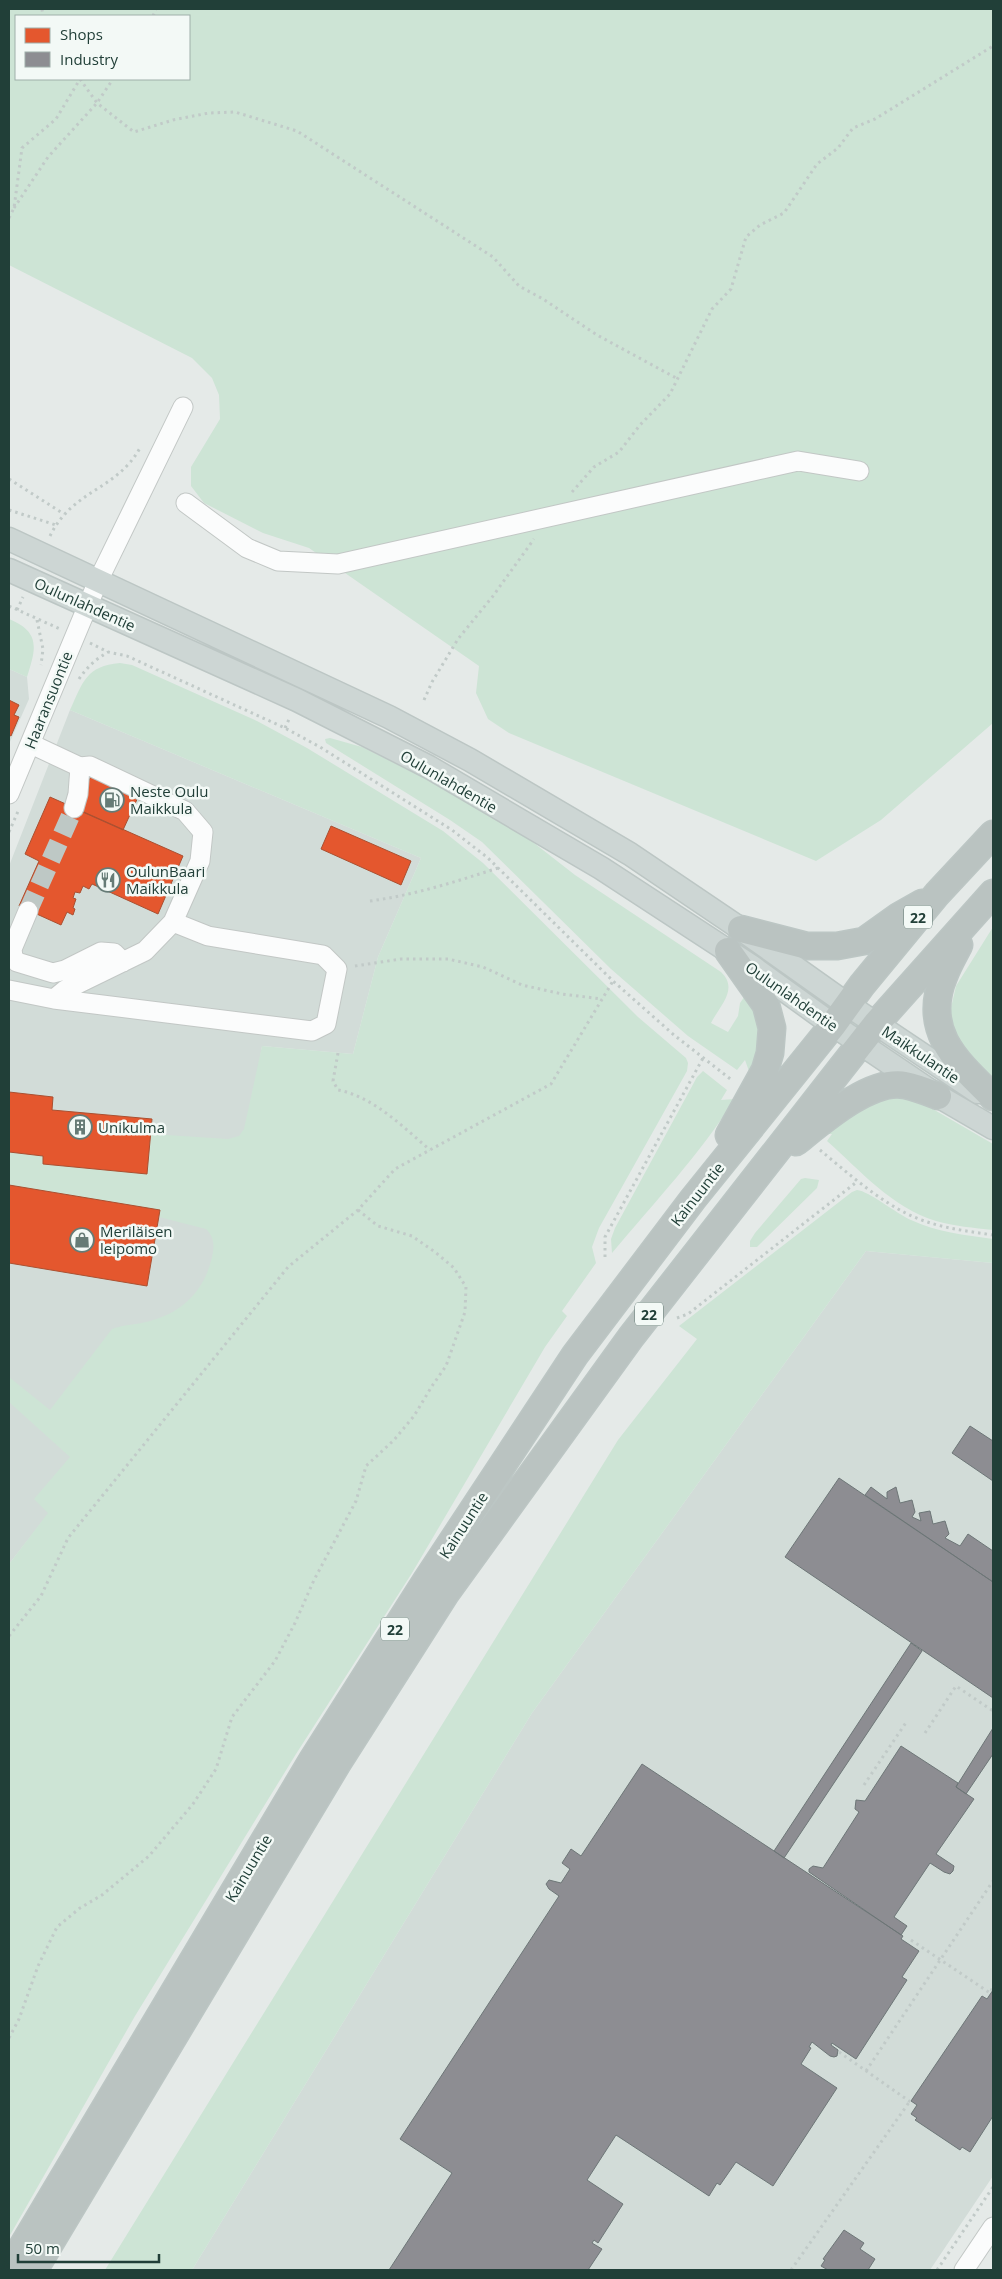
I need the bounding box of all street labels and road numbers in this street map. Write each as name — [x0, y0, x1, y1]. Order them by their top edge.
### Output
street label: Oulunlahdentie — [31, 573, 139, 635]
street label: Haaransuontie — [19, 648, 77, 752]
street label: Oulunlahdentie — [397, 745, 501, 817]
road number: 22 — [904, 906, 932, 929]
street label: Oulunlahdentie — [742, 957, 842, 1035]
street label: Maikkulantie — [878, 1021, 964, 1087]
street label: Kainuuntie — [666, 1158, 728, 1230]
road number: 22 — [635, 1302, 663, 1326]
street label: Kainuuntie — [434, 1488, 492, 1562]
road number: 22 — [381, 1618, 409, 1640]
street label: Kainuuntie — [220, 1830, 276, 1906]

